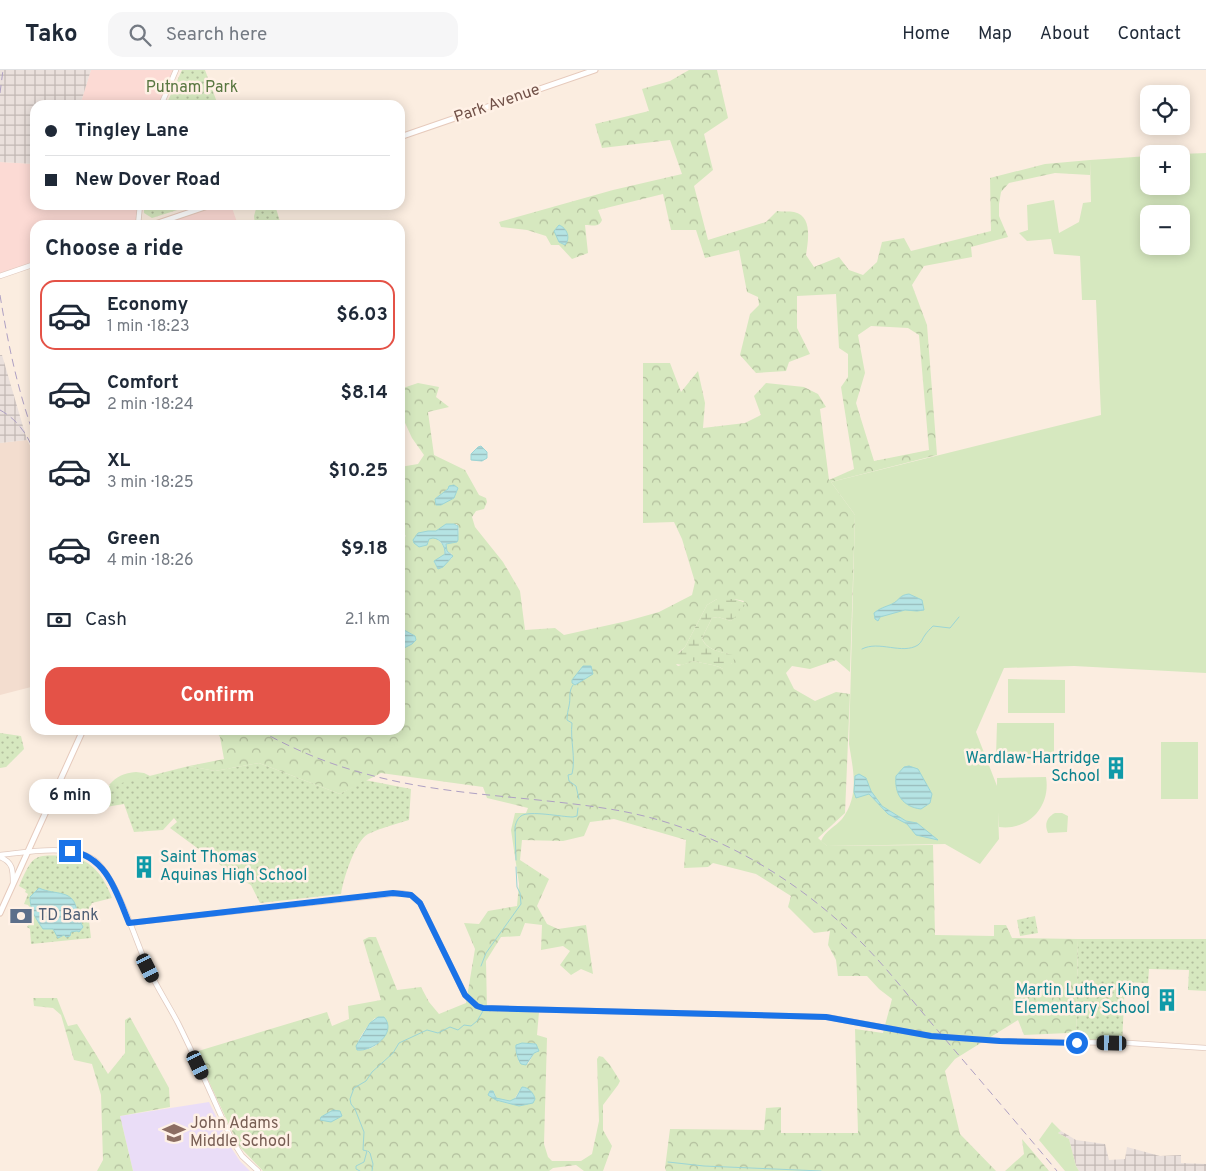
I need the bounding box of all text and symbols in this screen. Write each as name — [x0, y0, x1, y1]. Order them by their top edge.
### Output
search box — [108, 12, 458, 57]
text: Tako — [25, 20, 78, 50]
icon: search — [126, 21, 154, 49]
text: Search here — [166, 23, 267, 47]
text: Home — [902, 23, 950, 46]
text: Map — [978, 23, 1012, 46]
text: About — [1040, 23, 1089, 46]
text: Contact — [1117, 23, 1181, 46]
park label: Putnam Park — [146, 78, 238, 98]
street label: Park Avenue — [451, 80, 543, 128]
map controls — [1140, 85, 1190, 255]
button: locate — [1140, 85, 1190, 135]
text: Tingley Lane — [75, 119, 189, 143]
button: + — [1140, 145, 1190, 195]
text: New Dover Road — [75, 168, 220, 192]
button: − — [1140, 205, 1190, 255]
text: Choose a ride — [45, 236, 183, 263]
icon: car — [47, 293, 92, 338]
text: Economy — [107, 293, 188, 317]
text: $6.03 — [336, 303, 388, 327]
text: 1 min · 18:23 — [107, 317, 190, 337]
icon: car — [47, 371, 92, 416]
text: Comfort — [107, 371, 179, 395]
text: $8.14 — [341, 381, 388, 405]
text: 2 min · 18:24 — [107, 395, 194, 415]
icon: car — [47, 449, 92, 494]
text: XL — [107, 449, 130, 473]
text: $10.25 — [329, 459, 388, 483]
text: 3 min · 18:25 — [107, 473, 194, 493]
icon: car — [47, 527, 92, 572]
text: Green — [107, 527, 160, 551]
text: $9.18 — [341, 537, 388, 561]
text: 4 min · 18:26 — [107, 551, 194, 571]
icon: cash — [45, 606, 73, 634]
text: Cash — [85, 608, 127, 632]
text: 2.1 km — [345, 610, 390, 630]
button: Confirm — [45, 667, 390, 725]
place label: Wardlaw-Hartridge School — [965, 749, 1100, 787]
building icon: Wardlaw-Hartridge School — [1103, 755, 1129, 781]
callout: 6 min — [29, 778, 111, 814]
text: 6 min — [49, 786, 91, 806]
route end — [59, 840, 81, 862]
place label: Saint Thomas Aquinas High School — [160, 848, 307, 886]
building icon: Saint Thomas Aquinas High School — [131, 854, 157, 880]
bank icon: TD Bank — [8, 903, 34, 929]
place label: TD Bank — [38, 906, 99, 926]
car — [134, 951, 161, 985]
place label: Martin Luther King Elementary School — [1014, 981, 1150, 1019]
building icon: Martin Luther King Elementary School — [1154, 987, 1180, 1013]
route start — [1066, 1032, 1088, 1054]
car — [1096, 1035, 1127, 1051]
car — [184, 1048, 211, 1082]
place label: John Adams Middle School — [190, 1114, 290, 1152]
school or university icon: John Adams Middle School — [161, 1120, 187, 1146]

